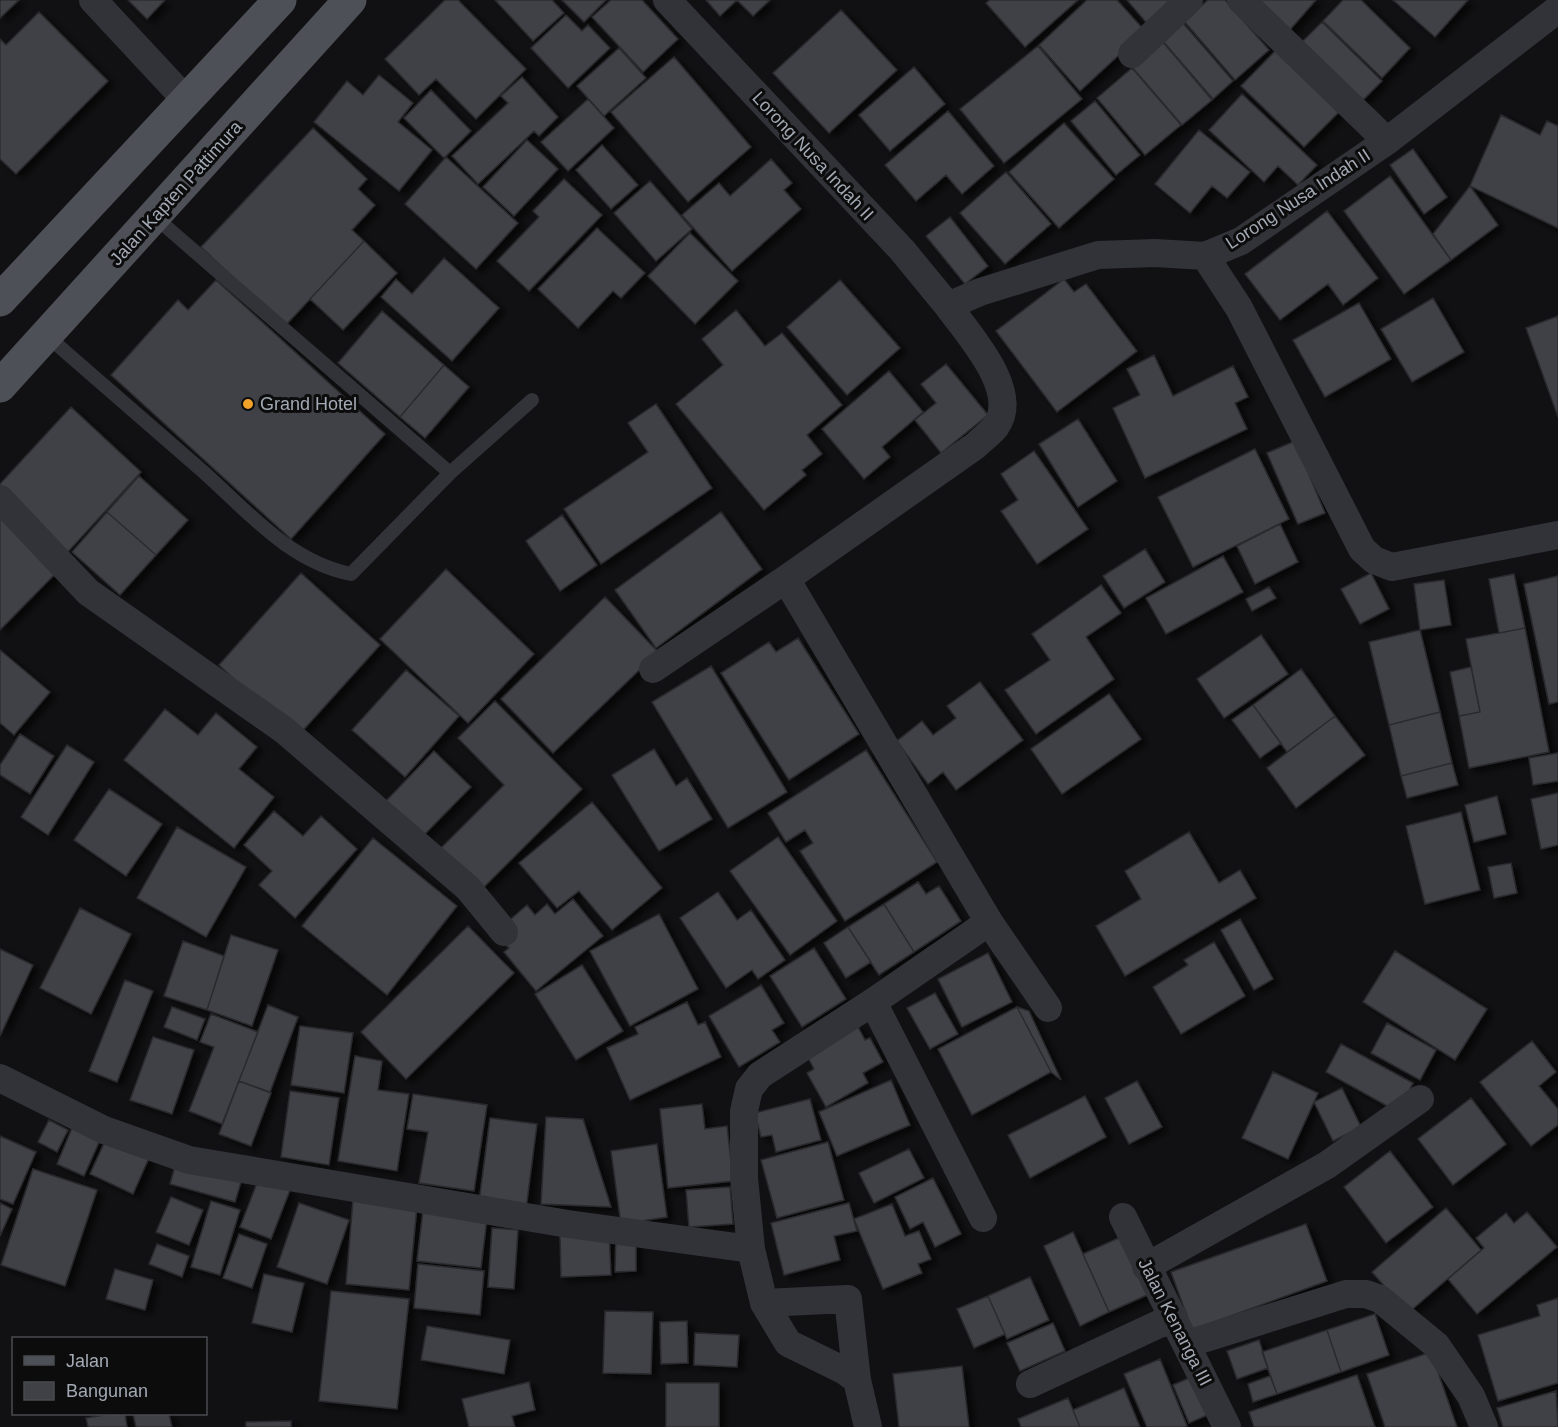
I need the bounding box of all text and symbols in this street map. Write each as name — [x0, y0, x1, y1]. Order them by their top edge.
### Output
street label: Lorong Nusa Indah II — [748, 88, 878, 224]
street label: Jalan Kapten Pattimura — [106, 116, 247, 269]
street label: Lorong Nusa Indah II — [1222, 145, 1374, 253]
place label: Grand Hotel — [260, 394, 357, 414]
marker: Grand Hotel — [241, 397, 255, 411]
street label: Jalan Kenanga III — [1134, 1255, 1216, 1389]
legend — [12, 1337, 207, 1415]
text: Jalan — [66, 1351, 109, 1371]
text: Bangunan — [66, 1381, 148, 1401]

